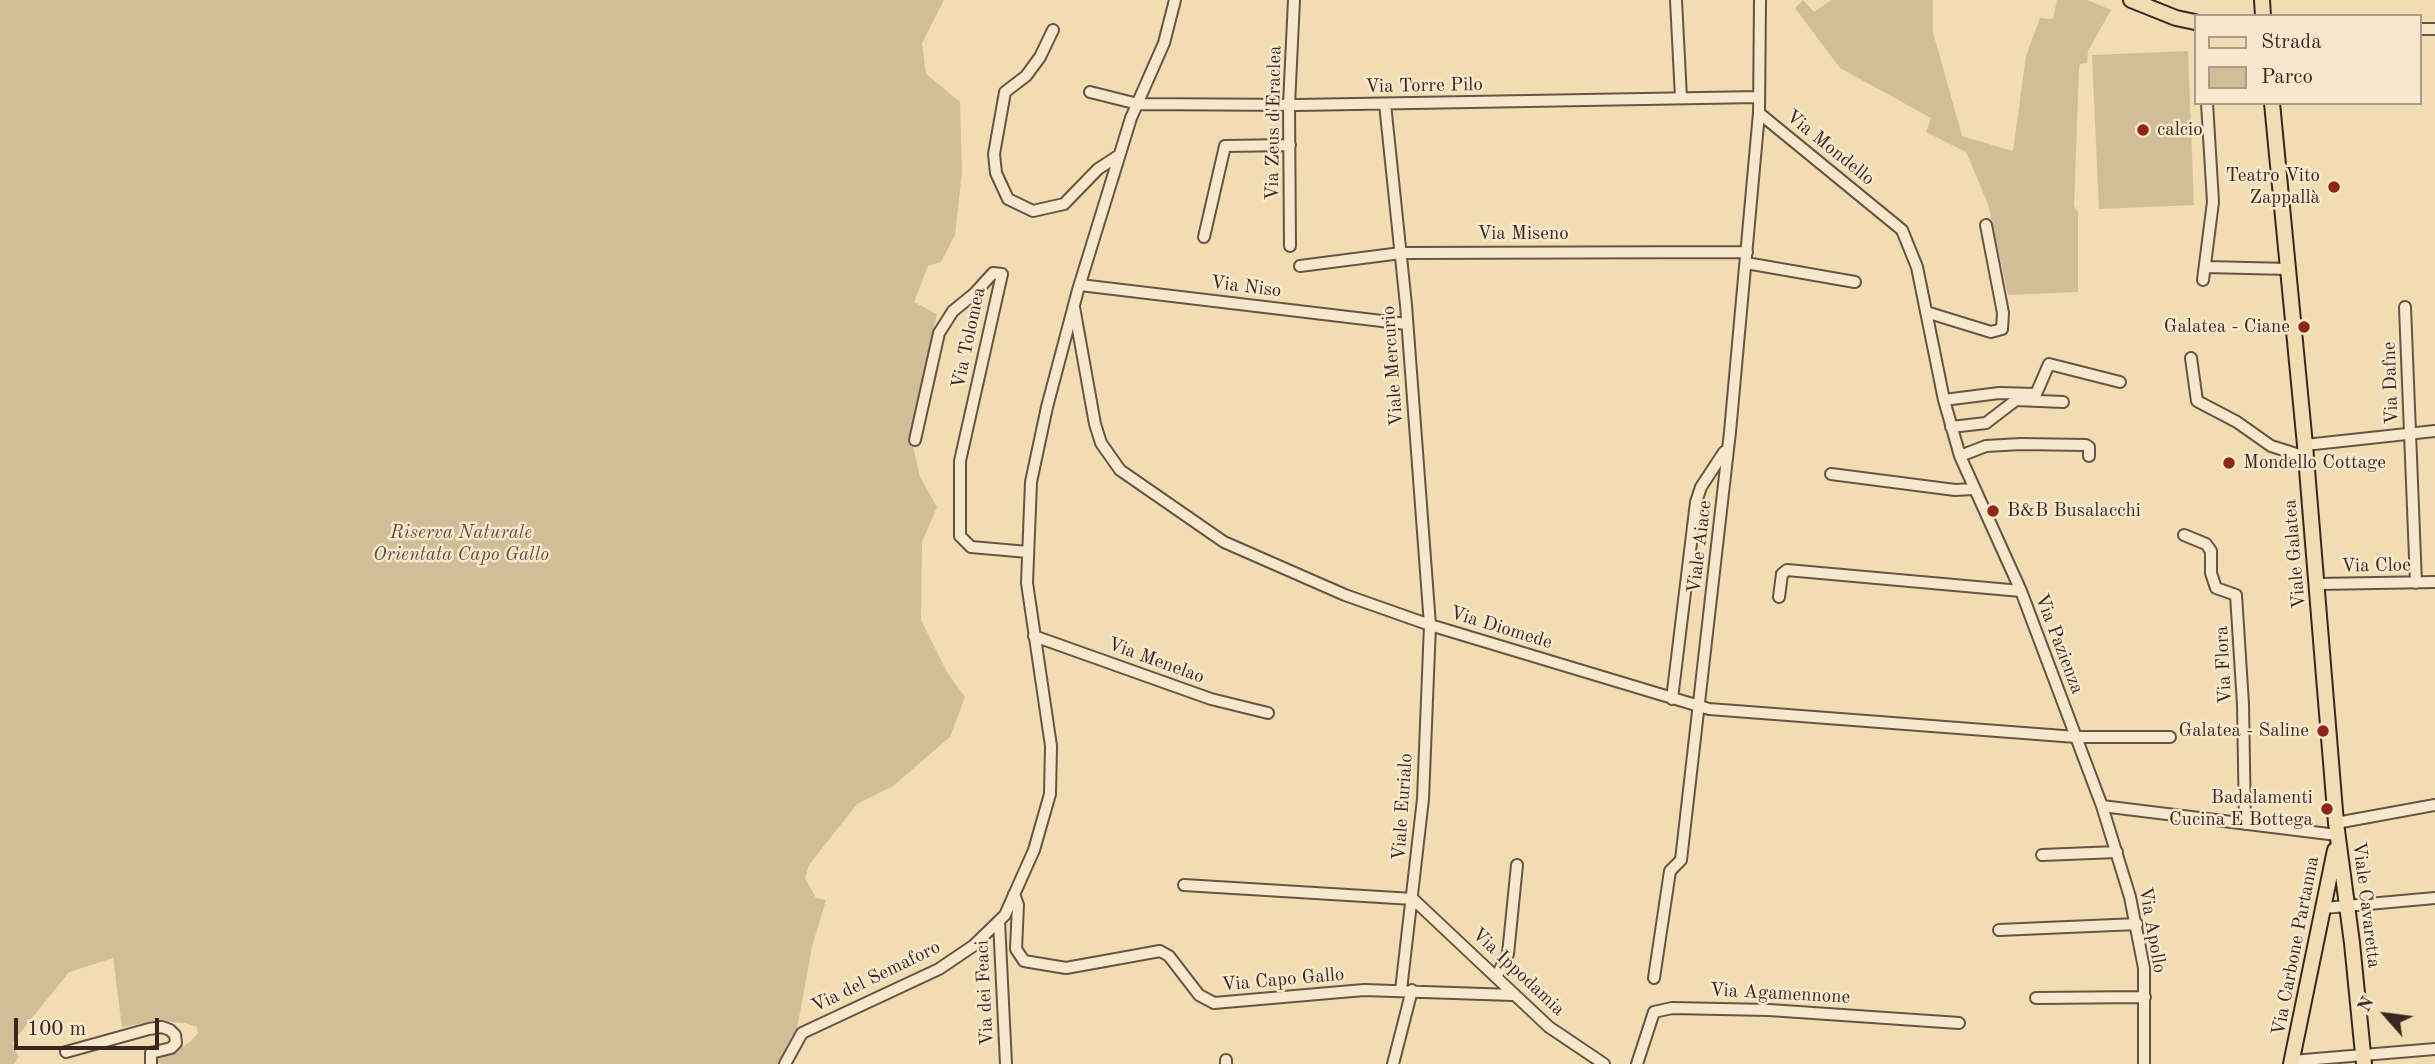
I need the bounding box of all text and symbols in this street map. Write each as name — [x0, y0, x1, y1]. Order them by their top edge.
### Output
legend — [2194, 14, 2421, 105]
text: Strada — [2261, 32, 2322, 53]
street label: Via Zeus d'Eraclea — [1261, 45, 1287, 201]
text: Parco — [2261, 67, 2313, 88]
street label: Via Torre Pilo — [1365, 74, 1483, 98]
street label: Via Mondello — [1781, 105, 1879, 191]
place label: calcio — [2157, 119, 2203, 141]
marker: calcio — [2135, 122, 2151, 138]
place label: Teatro Vito Zappallà — [2225, 165, 2320, 209]
marker: Teatro Vito Zappallà — [2326, 179, 2342, 195]
street label: Via Miseno — [1477, 223, 1569, 245]
street label: Via Niso — [1209, 271, 1283, 303]
street label: Via Tolomea — [947, 285, 991, 391]
street label: Viale Mercurio — [1377, 305, 1409, 427]
place label: Galatea - Ciane — [2164, 316, 2290, 338]
marker: Galatea - Ciane — [2296, 319, 2312, 335]
street label: Via Dafne — [2378, 341, 2404, 425]
place label: Mondello Cottage — [2243, 452, 2386, 474]
marker: Mondello Cottage — [2221, 455, 2237, 471]
street label: Viale Galatea — [2279, 498, 2311, 610]
street label: Viale Aiace — [1683, 499, 1717, 595]
place label: B&B Busalacchi — [2007, 500, 2141, 522]
marker: B&B Busalacchi — [1985, 503, 2001, 519]
park label: Riserva Naturale Orientata Capo Gallo — [373, 522, 549, 566]
street label: Via Cloe — [2341, 554, 2411, 578]
street label: Via Pazienza — [2029, 591, 2089, 697]
street label: Via Diomede — [1447, 602, 1555, 654]
street label: Via Flora — [2211, 625, 2237, 705]
street label: Via Menelao — [1105, 633, 1207, 689]
place label: Galatea - Saline — [2179, 720, 2309, 742]
marker: Galatea - Saline — [2315, 723, 2331, 739]
street label: Viale Eurialo — [1388, 753, 1418, 861]
place label: Badalamenti Cucina E Bottega — [2169, 787, 2313, 831]
marker: Badalamenti Cucina E Bottega — [2319, 801, 2335, 817]
street label: Viale Cavaretta — [2347, 841, 2385, 969]
street label: Via Carbone Partanna — [2267, 854, 2325, 1038]
street label: Via Apollo — [2133, 885, 2171, 975]
street label: Via Ippodamia — [1467, 923, 1569, 1021]
street label: Via del Semaforo — [808, 936, 944, 1018]
street label: Via dei Feaci — [971, 940, 999, 1046]
street label: Via Capo Gallo — [1221, 963, 1345, 997]
street label: Via Agamennone — [1709, 979, 1851, 1009]
north arrow — [2351, 980, 2421, 1050]
text: N — [2355, 994, 2379, 1016]
scale bar — [18, 1004, 163, 1048]
text: 100 m — [27, 1019, 86, 1040]

